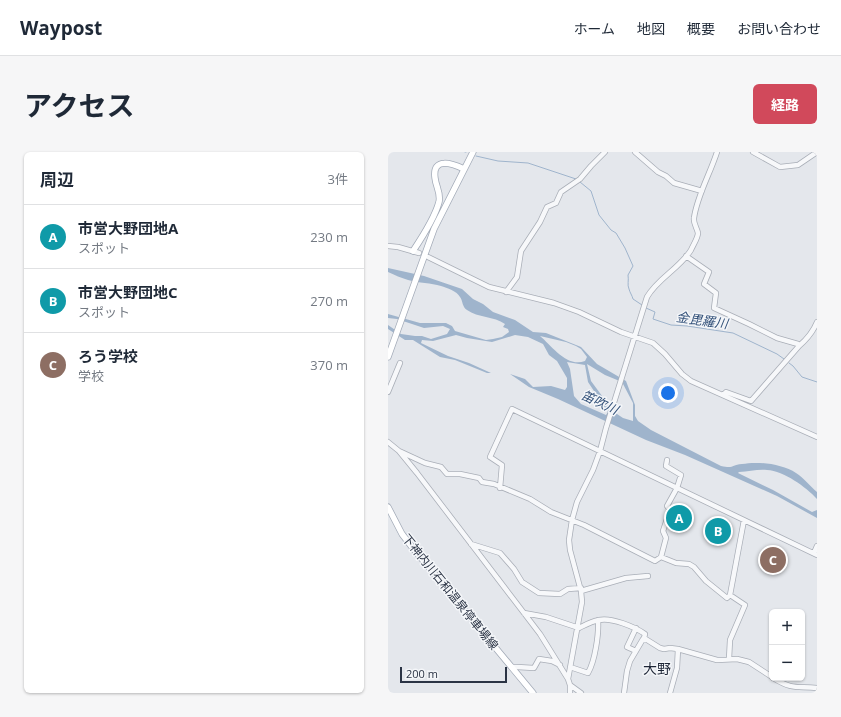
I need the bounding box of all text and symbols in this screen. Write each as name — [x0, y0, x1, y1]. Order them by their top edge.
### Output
text: Waypost — [20, 15, 102, 41]
text: ホーム — [573, 19, 615, 38]
text: 地図 — [637, 19, 665, 38]
text: 概要 — [687, 19, 715, 38]
text: お問い合わせ — [737, 19, 821, 38]
button: 経路 — [753, 84, 817, 124]
text: アクセス — [24, 86, 135, 124]
text: 周辺 — [40, 168, 74, 191]
text: 3件 — [328, 170, 348, 188]
text: 市営大野団地A — [78, 218, 178, 238]
text: A — [49, 228, 57, 246]
text: 230 m — [310, 228, 348, 246]
text: スポット — [78, 239, 130, 257]
text: 市営大野団地C — [78, 282, 178, 302]
text: B — [49, 292, 57, 310]
text: 270 m — [310, 292, 348, 310]
text: スポット — [78, 303, 130, 321]
water label: 金毘羅川 — [675, 307, 731, 333]
text: ろう学校 — [78, 346, 138, 366]
text: C — [49, 356, 57, 374]
text: 370 m — [310, 356, 348, 374]
text: 学校 — [78, 367, 104, 385]
your location — [658, 383, 678, 403]
water label: 笛吹川 — [579, 386, 623, 419]
pin: A — [666, 503, 692, 533]
pin: B — [705, 516, 731, 546]
street label: 下神内川石和温泉停車場線 — [398, 530, 502, 653]
pin: C — [760, 545, 786, 575]
map controls — [769, 609, 805, 681]
button: + — [769, 609, 805, 645]
button: − — [769, 645, 805, 681]
district label: 大野 — [643, 659, 671, 678]
scale bar — [400, 665, 507, 684]
text: 200 m — [406, 666, 438, 681]

